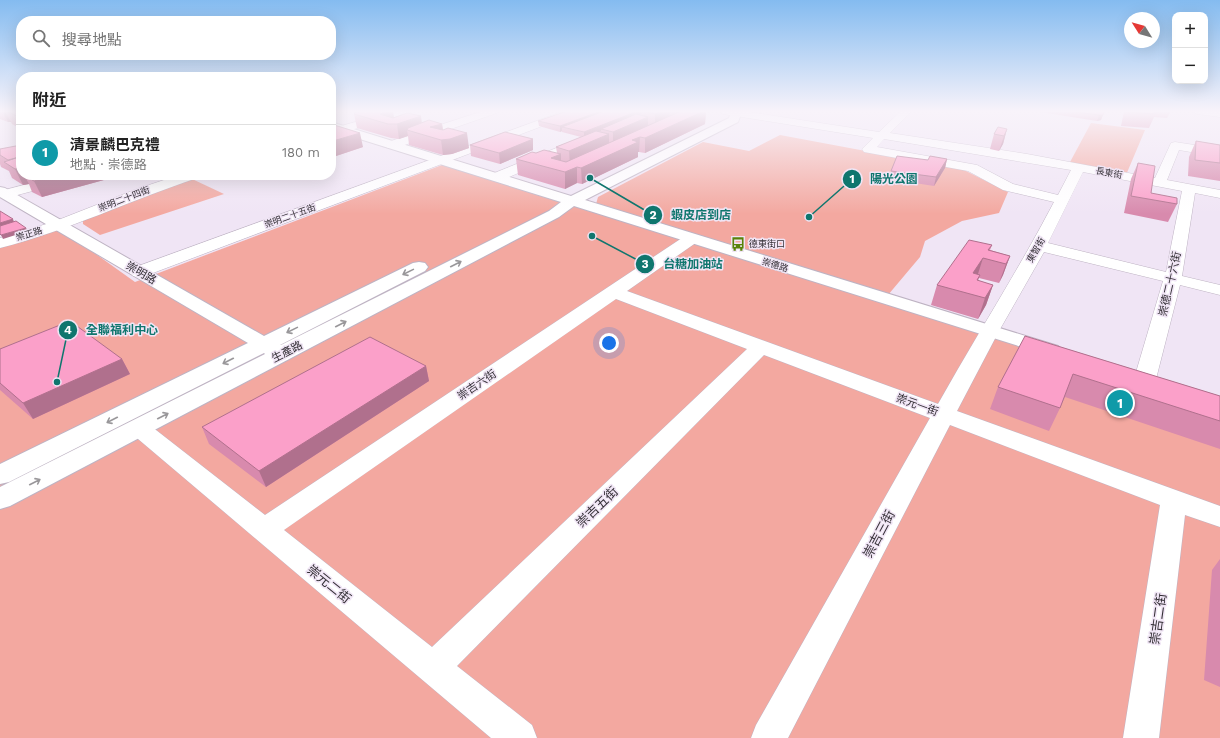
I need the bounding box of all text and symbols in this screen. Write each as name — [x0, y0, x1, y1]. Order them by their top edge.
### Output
north arrow — [1124, 12, 1160, 48]
map controls — [1172, 12, 1208, 84]
button: + — [1172, 12, 1208, 48]
search box — [16, 16, 336, 60]
icon: search — [30, 27, 52, 49]
text: 搜尋地點 — [62, 31, 122, 49]
button: − — [1172, 48, 1208, 84]
text: 附近 — [32, 90, 66, 110]
text: 清景麟巴克禮 — [70, 136, 160, 154]
text: 1 — [42, 145, 48, 160]
text: 180 m — [282, 145, 320, 160]
text: 地點 · 崇德路 — [70, 157, 147, 172]
street label: 長東街 — [1095, 166, 1123, 180]
callout: 陽光公園 — [842, 167, 926, 191]
text: 1 — [849, 172, 855, 186]
text: 陽光公園 — [870, 172, 918, 186]
street label: 崇明二十四街 — [97, 185, 151, 213]
street label: 崇明二十五街 — [263, 202, 317, 230]
callout: 蝦皮店到店 — [643, 203, 739, 227]
text: 2 — [649, 208, 657, 222]
text: 蝦皮店到店 — [671, 208, 731, 222]
street label: 崇正路 — [15, 225, 43, 243]
bus stop icon: 德東街口 — [730, 236, 746, 252]
street label: 東智街 — [1025, 236, 1047, 264]
place label: 德東街口 — [749, 238, 785, 249]
street label: 崇德二十六街 — [1156, 250, 1184, 318]
callout: 台糖加油站 — [635, 252, 731, 276]
street label: 崇德路 — [761, 255, 790, 274]
text: 3 — [641, 257, 649, 271]
text: 台糖加油站 — [663, 257, 723, 271]
street label: 崇明路 — [123, 259, 159, 287]
one-way arrow — [450, 260, 462, 267]
one-way arrow — [402, 269, 414, 276]
callout: 全聯福利中心 — [58, 318, 166, 342]
one-way arrow — [335, 320, 347, 327]
text: 4 — [64, 323, 72, 337]
text: 全聯福利中心 — [86, 323, 158, 337]
one-way arrow — [286, 327, 298, 334]
your location — [599, 333, 619, 353]
street label: 生產路 — [269, 339, 305, 365]
one-way arrow — [222, 358, 234, 365]
street label: 崇吉六街 — [455, 367, 499, 403]
pin: 1 — [1107, 388, 1133, 418]
street label: 崇元一街 — [894, 391, 940, 419]
one-way arrow — [157, 412, 169, 419]
one-way arrow — [106, 416, 118, 424]
one-way arrow — [28, 477, 40, 485]
street label: 崇吉五街 — [573, 484, 621, 530]
street label: 崇吉三街 — [860, 508, 898, 560]
street label: 崇元二街 — [304, 562, 354, 606]
street label: 崇吉二街 — [1147, 592, 1169, 646]

